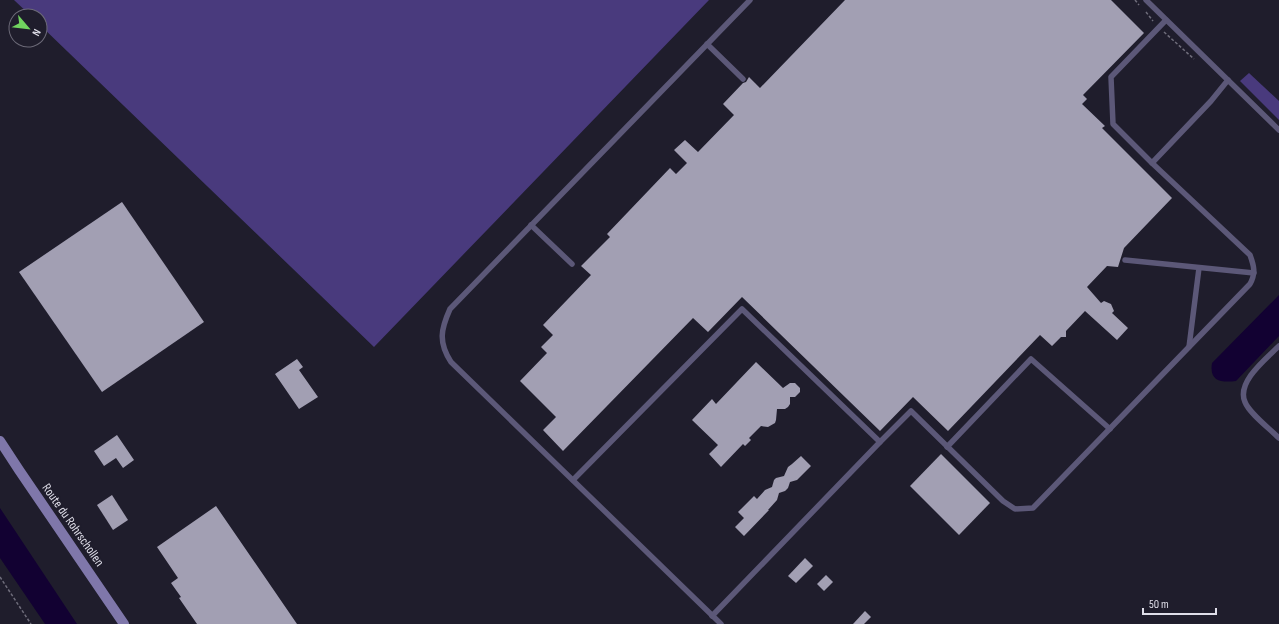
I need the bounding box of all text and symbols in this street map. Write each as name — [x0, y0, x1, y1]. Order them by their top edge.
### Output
north arrow — [8, 8, 48, 48]
text: N — [29, 27, 44, 38]
street label: Route du Rohrschollen — [38, 480, 108, 570]
scale bar — [1143, 590, 1216, 616]
text: 50 m — [1149, 597, 1169, 612]

